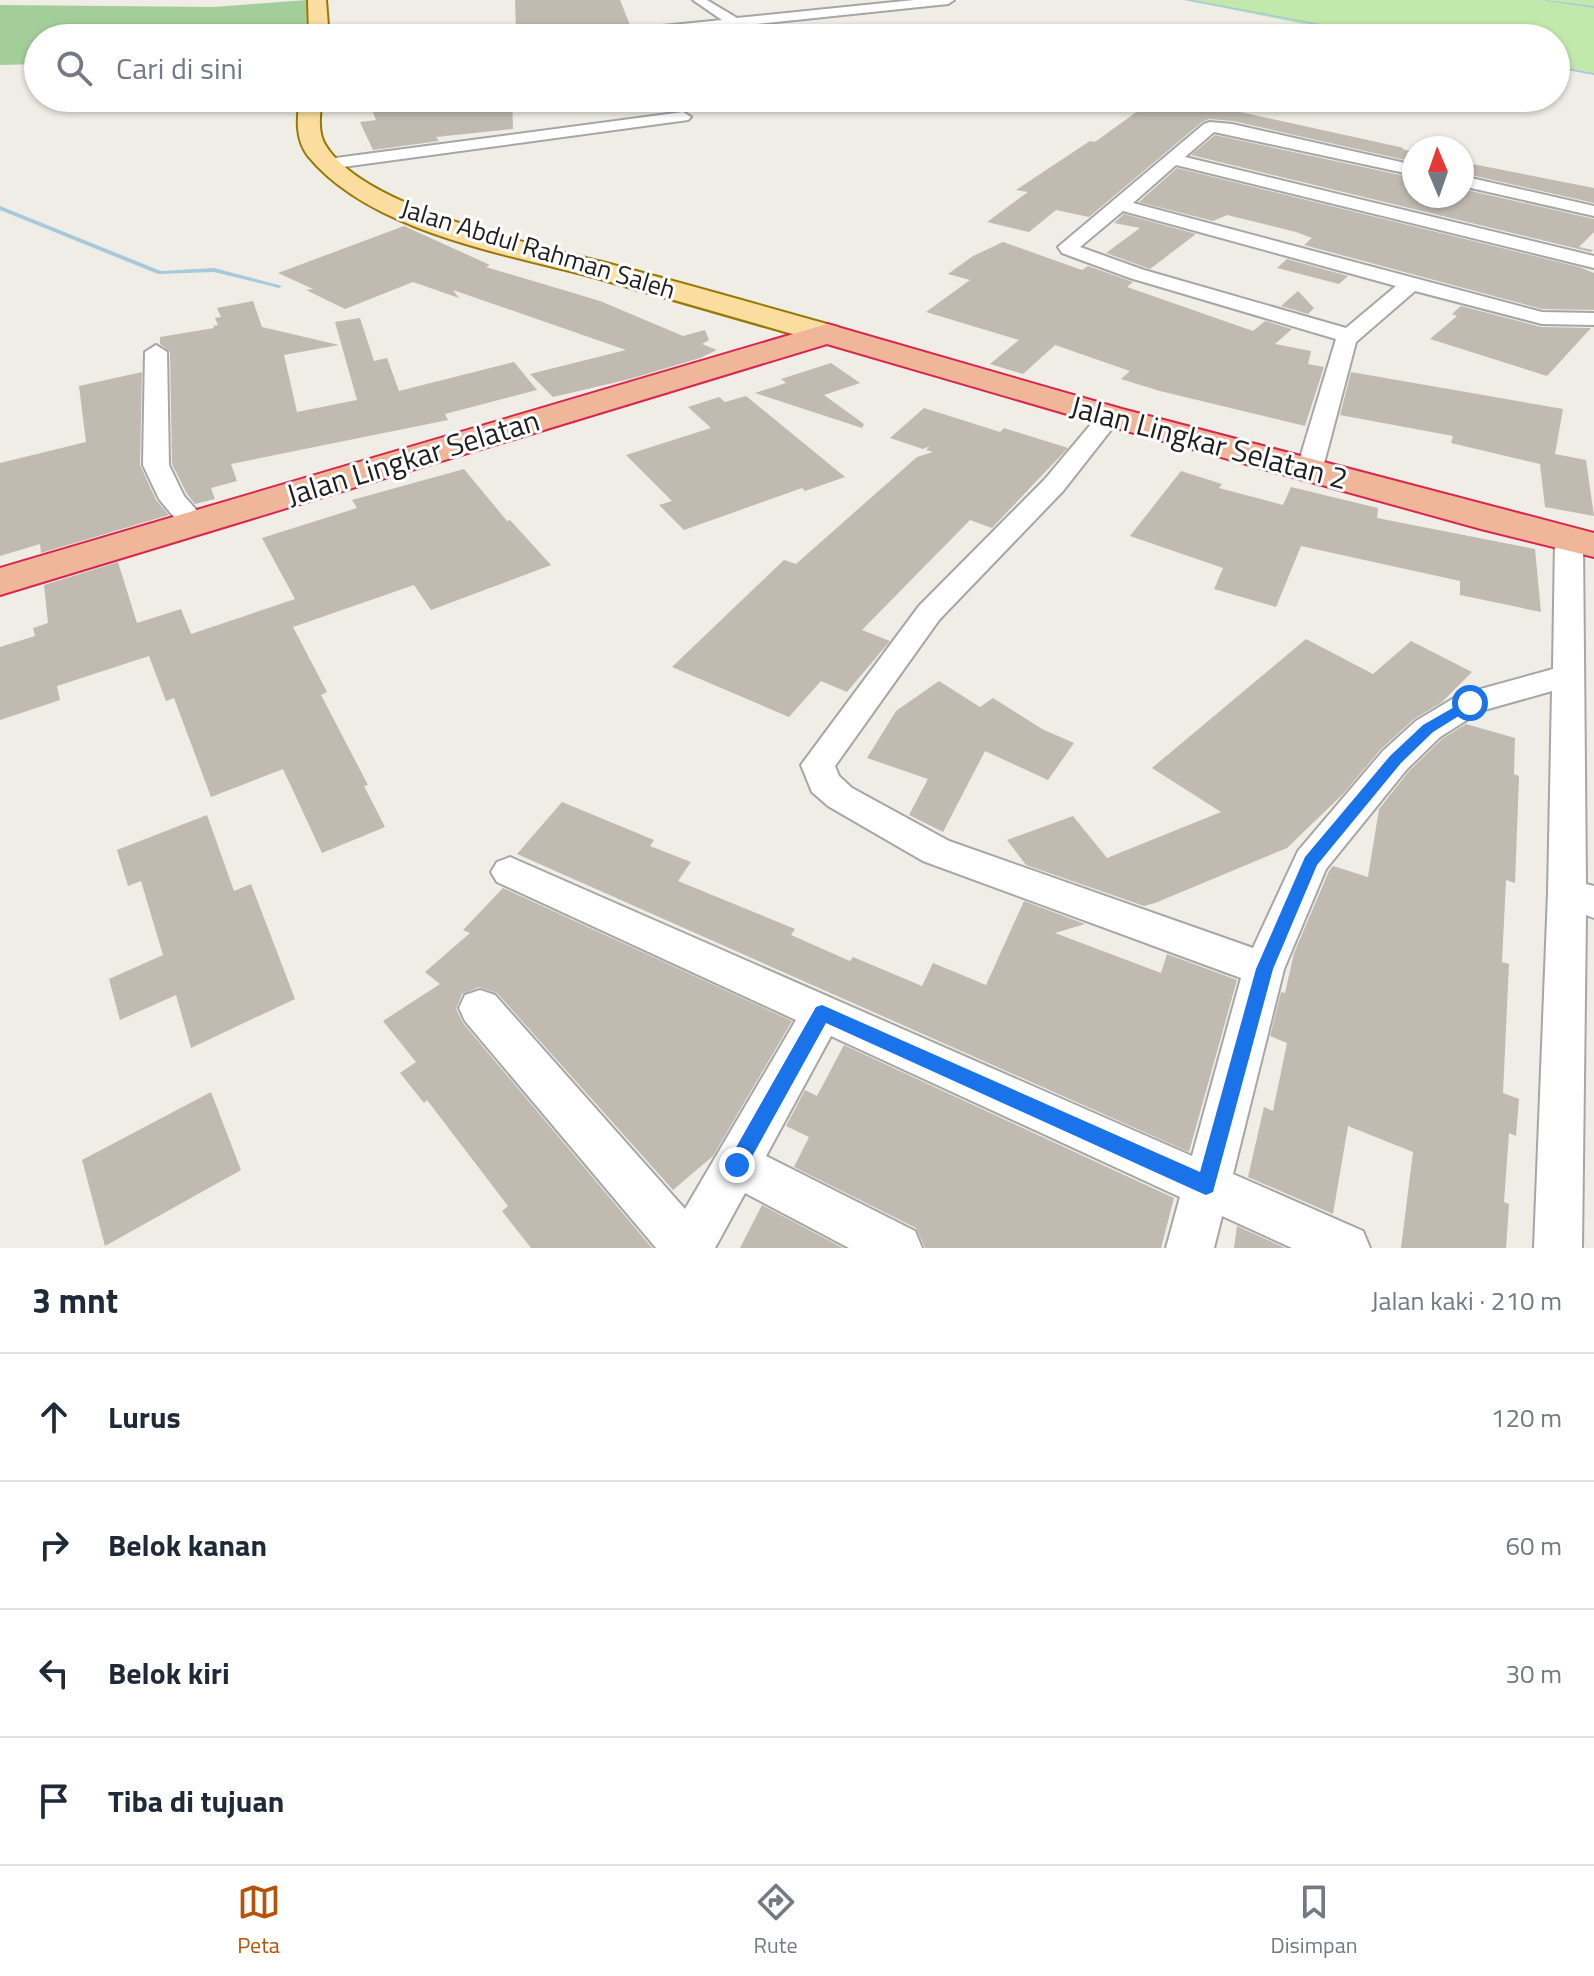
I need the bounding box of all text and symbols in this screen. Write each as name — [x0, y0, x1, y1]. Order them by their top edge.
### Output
search box — [24, 24, 1570, 112]
text: Cari di sini — [116, 45, 243, 91]
icon: search — [52, 46, 96, 90]
north arrow — [1402, 136, 1474, 208]
street label: Jalan Abdul Rahman Saleh — [396, 188, 680, 309]
street label: Jalan Lingkar Selatan 2 — [1065, 383, 1353, 501]
street label: Jalan Lingkar Selatan — [281, 397, 545, 517]
route start — [1452, 685, 1488, 721]
route end — [719, 1147, 755, 1183]
text: 3 mnt — [32, 1274, 118, 1326]
text: Jalan kaki · 210 m — [1371, 1281, 1562, 1320]
text: Lurus — [108, 1394, 181, 1440]
icon: ahead — [32, 1395, 76, 1439]
text: 120 m — [1491, 1398, 1562, 1437]
text: Belok kanan — [108, 1522, 267, 1568]
icon: right — [32, 1523, 76, 1567]
text: 60 m — [1505, 1526, 1562, 1565]
text: Belok kiri — [108, 1650, 230, 1696]
icon: left — [32, 1651, 76, 1695]
text: 30 m — [1505, 1654, 1562, 1693]
text: Tiba di tujuan — [108, 1778, 284, 1824]
icon: arrive — [32, 1779, 76, 1823]
tab: Peta — [237, 1880, 281, 1962]
tab: Rute — [754, 1880, 798, 1962]
tab: Disimpan — [1271, 1880, 1357, 1962]

